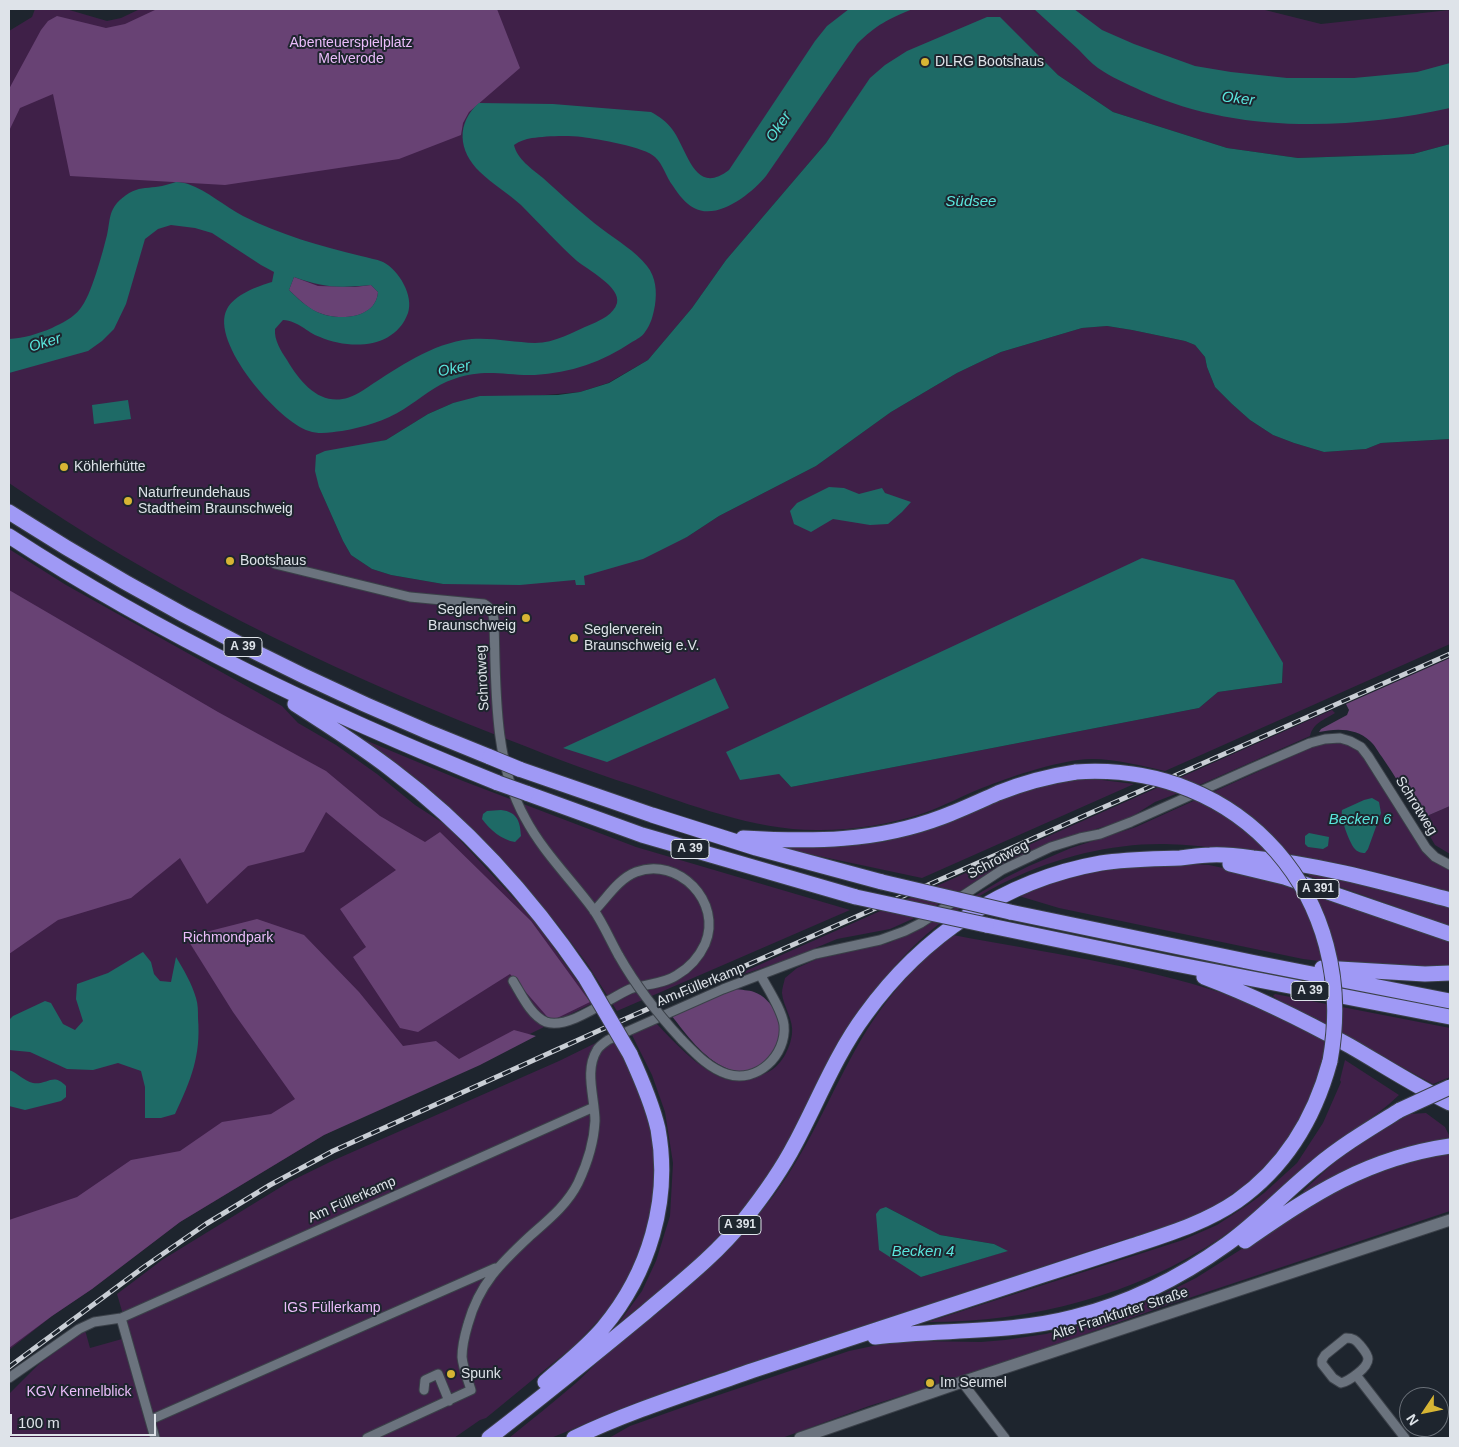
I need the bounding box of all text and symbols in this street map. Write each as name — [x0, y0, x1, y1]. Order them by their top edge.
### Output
park label: Abenteuerspielplatz Melverode — [290, 35, 412, 68]
place label: DLRG Bootshaus — [935, 54, 1044, 70]
marker: DLRG Bootshaus — [919, 56, 931, 68]
water label: Oker — [1221, 88, 1255, 110]
water label: Oker — [762, 108, 796, 146]
water label: Südsee — [946, 193, 996, 211]
water label: Oker — [27, 330, 63, 356]
water label: Oker — [436, 357, 472, 381]
place label: Köhlerhütte — [74, 459, 146, 475]
marker: Köhlerhütte — [58, 461, 70, 473]
place label: Naturfreundehaus Stadtheim Braunschweig — [138, 485, 293, 518]
marker: Naturfreundehaus Stadtheim Braunschweig — [122, 495, 134, 507]
place label: Bootshaus — [240, 553, 306, 569]
marker: Bootshaus — [224, 555, 236, 567]
place label: Seglerverein Braunschweig — [428, 602, 516, 634]
marker: Seglerverein Braunschweig — [520, 612, 532, 624]
place label: Seglerverein Braunschweig e.V. — [584, 622, 699, 654]
marker: Seglerverein Braunschweig e.V. — [568, 632, 580, 644]
road number: A 39 — [224, 638, 262, 656]
street label: Schrotweg — [473, 645, 493, 711]
street label: Schrotweg — [1391, 774, 1441, 838]
water label: Becken 6 — [1329, 811, 1391, 829]
street label: Schrotweg — [965, 837, 1031, 883]
road number: A 39 — [671, 840, 709, 859]
road number: A 391 — [1297, 880, 1339, 899]
park label: Richmondpark — [183, 930, 273, 946]
street label: Am Füllerkamp — [654, 960, 748, 1010]
road number: A 39 — [1291, 981, 1329, 1000]
street label: Am Füllerkamp — [306, 1173, 398, 1227]
road number: A 391 — [719, 1216, 761, 1234]
water label: Becken 4 — [892, 1243, 954, 1261]
street label: Alte Frankfurter Straße — [1050, 1284, 1190, 1344]
park label: IGS Füllerkamp — [283, 1300, 381, 1316]
place label: Spunk — [461, 1366, 501, 1382]
marker: Spunk — [445, 1368, 457, 1380]
place label: Im Seumel — [940, 1375, 1007, 1391]
marker: Im Seumel — [924, 1377, 936, 1389]
park label: KGV Kennelblick — [26, 1384, 132, 1400]
north arrow — [1399, 1387, 1449, 1437]
scale bar — [12, 1404, 159, 1436]
text: N — [1403, 1411, 1422, 1428]
text: 100 m — [18, 1414, 60, 1431]

